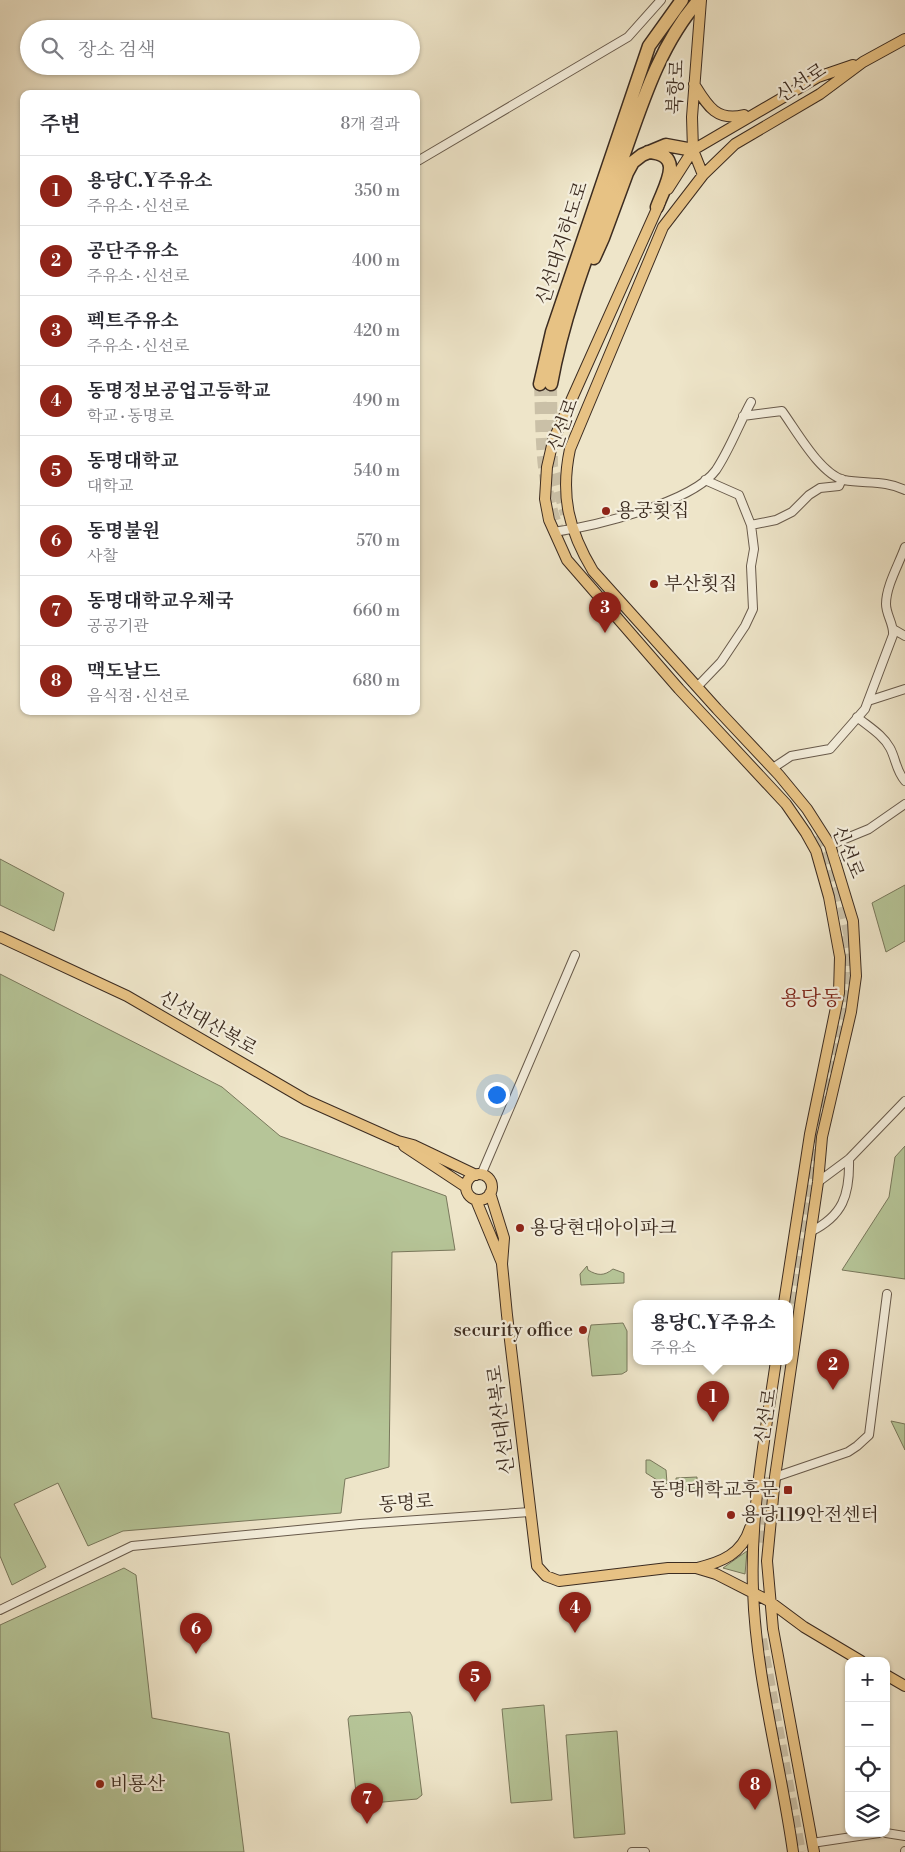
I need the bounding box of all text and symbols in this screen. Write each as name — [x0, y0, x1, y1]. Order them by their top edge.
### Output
search box — [20, 20, 420, 75]
icon: search — [38, 34, 66, 62]
text: 장소 검색 — [78, 38, 155, 62]
street label: 신선로 — [771, 58, 831, 108]
street label: 북항로 — [663, 59, 689, 115]
text: 주변 — [40, 112, 81, 138]
text: 8개 결과 — [341, 114, 400, 134]
text: 용당C.Y주유소 — [87, 169, 213, 193]
street label: 신선대지하도로 — [531, 178, 593, 308]
text: 1 — [52, 181, 60, 201]
text: 350 m — [354, 181, 400, 201]
text: 주유소 · 신선로 — [87, 196, 189, 216]
text: 공단주유소 — [87, 239, 179, 263]
text: 2 — [51, 251, 61, 271]
text: 400 m — [352, 251, 400, 271]
text: 주유소 · 신선로 — [87, 266, 189, 286]
text: 펙트주유소 — [87, 309, 179, 333]
text: 3 — [51, 321, 61, 341]
text: 420 m — [353, 321, 400, 341]
text: 주유소 · 신선로 — [87, 336, 189, 356]
text: 동명정보공업고등학교 — [87, 379, 271, 403]
text: 4 — [51, 391, 61, 411]
text: 490 m — [353, 391, 400, 411]
street label: 신선로 — [542, 395, 584, 455]
text: 학교 · 동명로 — [87, 406, 174, 426]
text: 동명대학교 — [87, 449, 179, 473]
text: 5 — [51, 461, 61, 481]
text: 540 m — [353, 461, 400, 481]
text: 대학교 — [87, 476, 133, 496]
place label: 용궁횟집 — [616, 499, 689, 523]
marker: 용궁횟집 — [600, 505, 612, 517]
text: 동명불원 — [87, 519, 160, 543]
text: 6 — [51, 531, 61, 551]
text: 570 m — [356, 531, 400, 551]
text: 사찰 — [87, 546, 118, 566]
place label: 부산횟집 — [664, 572, 737, 596]
marker: 부산횟집 — [648, 578, 660, 590]
text: 동명대학교우체국 — [87, 589, 234, 613]
pin: 3 — [589, 592, 621, 633]
text: 7 — [51, 601, 61, 621]
text: 660 m — [353, 601, 400, 621]
text: 공공기관 — [87, 616, 149, 636]
text: 맥도날드 — [87, 659, 160, 683]
text: 8 — [51, 671, 61, 691]
text: 680 m — [353, 671, 400, 691]
text: 음식점 · 신선로 — [87, 686, 189, 706]
street label: 신선로 — [827, 822, 869, 882]
street label: 신선대산복로 — [154, 985, 262, 1061]
district label: 용당동 — [781, 986, 841, 1012]
your location — [484, 1082, 510, 1108]
place label: 용당현대아이파크 — [530, 1216, 677, 1240]
marker: 용당현대아이파크 — [514, 1222, 526, 1234]
popup — [633, 1300, 793, 1365]
text: 용당C.Y주유소 — [650, 1311, 776, 1335]
place label: security office — [454, 1318, 573, 1342]
marker: security office — [577, 1324, 589, 1336]
text: 주유소 — [650, 1338, 697, 1358]
pin: 2 — [817, 1349, 849, 1390]
street label: 신선대산복로 — [482, 1364, 520, 1476]
pin: 1 — [697, 1381, 729, 1422]
street label: 신선로 — [750, 1387, 782, 1445]
place label: 동명대학교후문 — [650, 1478, 778, 1502]
marker: 동명대학교후문 — [782, 1484, 794, 1496]
street label: 동명로 — [378, 1489, 434, 1517]
place label: 용당119안전센터 — [741, 1503, 879, 1527]
marker: 용당119안전센터 — [725, 1509, 737, 1521]
pin: 4 — [559, 1592, 591, 1633]
pin: 6 — [180, 1613, 212, 1654]
map controls — [845, 1657, 890, 1837]
button: + — [845, 1657, 890, 1702]
pin: 5 — [459, 1661, 491, 1702]
button: − — [845, 1702, 890, 1747]
button: locate — [845, 1747, 890, 1792]
pin: 8 — [739, 1769, 771, 1810]
place label: 비룡산 — [110, 1772, 166, 1796]
marker: 비룡산 — [94, 1778, 106, 1790]
pin: 7 — [351, 1783, 383, 1824]
button: layers — [845, 1792, 890, 1837]

